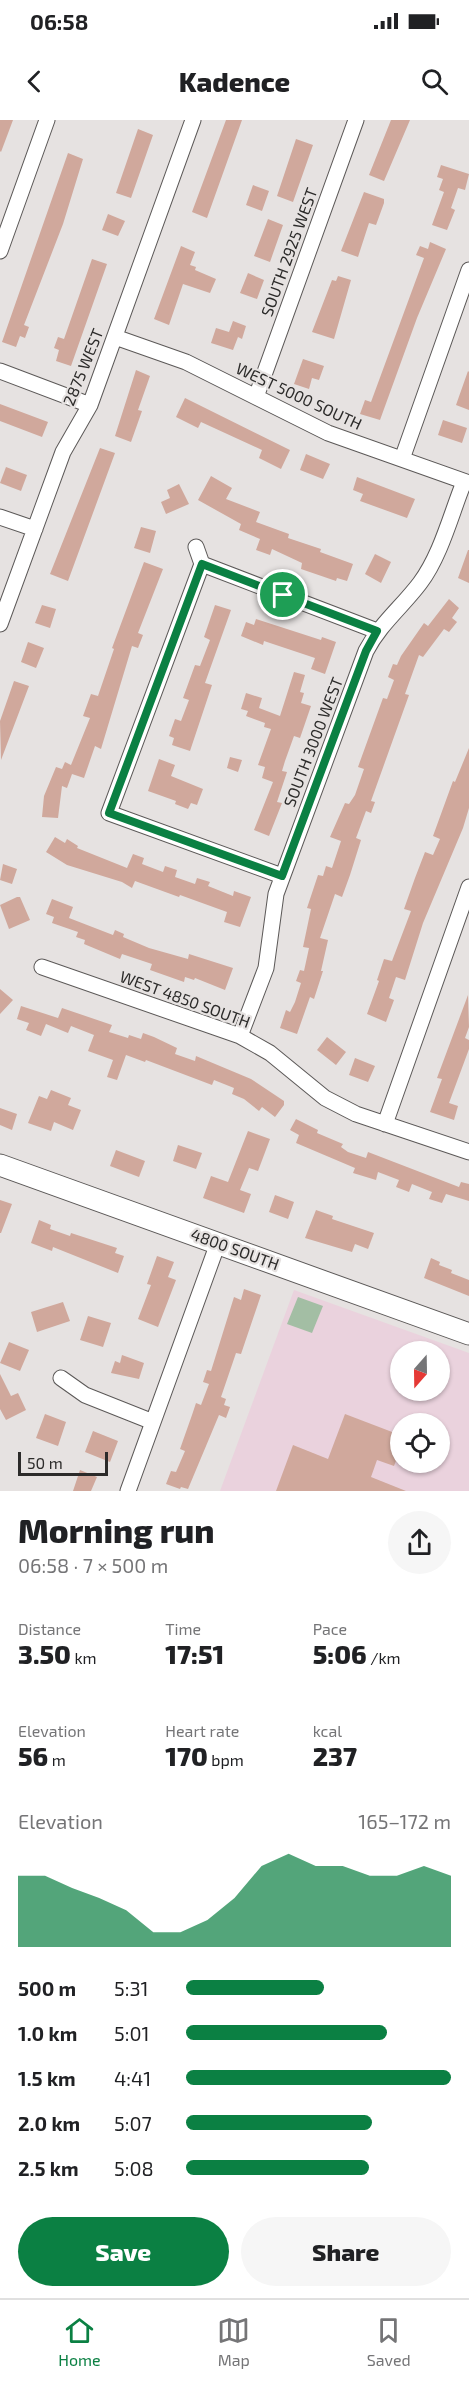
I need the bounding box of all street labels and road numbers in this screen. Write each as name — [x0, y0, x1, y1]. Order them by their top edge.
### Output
street label: SOUTH 2925 WEST — [256, 185, 321, 319]
street label: 2875 WEST — [59, 326, 107, 408]
street label: WEST 5000 SOUTH — [233, 358, 365, 433]
street label: SOUTH 3000 WEST — [279, 674, 346, 809]
street label: WEST 4850 SOUTH — [117, 966, 253, 1031]
street label: 4800 SOUTH — [188, 1224, 282, 1273]

